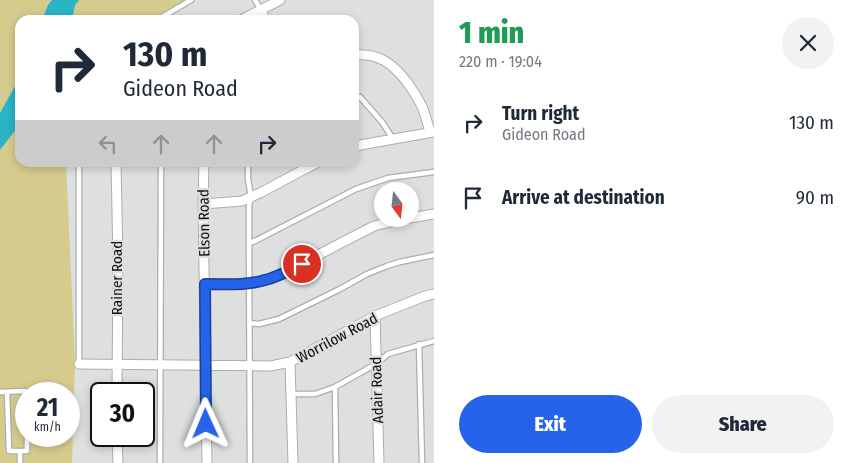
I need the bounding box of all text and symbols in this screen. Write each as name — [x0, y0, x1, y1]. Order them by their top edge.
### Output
text: 1 min — [459, 15, 524, 51]
button: close — [782, 17, 834, 69]
text: 130 m — [123, 33, 207, 75]
icon: right — [40, 35, 105, 100]
text: 220 m · 19:04 — [459, 52, 542, 71]
text: Gideon Road — [123, 75, 238, 102]
text: Turn right — [502, 102, 579, 125]
icon: right — [459, 109, 487, 137]
text: 130 m — [789, 111, 834, 134]
text: Gideon Road — [502, 125, 585, 144]
icon: left — [94, 130, 122, 158]
icon: ahead — [147, 130, 175, 158]
icon: ahead — [200, 130, 228, 158]
icon: right — [253, 130, 281, 158]
north arrow — [374, 182, 419, 228]
map controls — [374, 182, 419, 227]
icon: arrive — [459, 184, 487, 212]
text: Arrive at destination — [502, 186, 665, 209]
text: 90 m — [796, 186, 834, 209]
street label: Elson Road — [194, 189, 214, 257]
street label: Rainer Road — [108, 241, 126, 315]
pin — [281, 243, 323, 285]
icon: arrive — [288, 250, 316, 278]
street label: Worrilow Road — [293, 309, 381, 367]
street label: Adair Road — [367, 356, 387, 424]
speed limit sign: 30 — [90, 382, 155, 447]
text: 21 — [37, 393, 58, 423]
button: Exit — [459, 395, 642, 453]
button: Share — [652, 395, 834, 453]
position arrow — [179, 397, 231, 449]
text: km/h — [34, 420, 61, 434]

